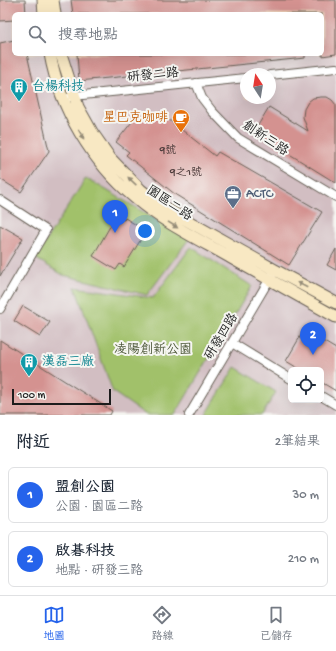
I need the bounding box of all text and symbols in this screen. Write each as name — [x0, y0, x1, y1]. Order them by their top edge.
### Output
search box — [12, 12, 324, 56]
icon: search — [26, 23, 48, 45]
text: 搜尋地點 — [58, 27, 118, 45]
street label: 研發二路 — [126, 65, 180, 86]
north arrow — [240, 68, 276, 104]
building icon: 台楊科技 — [9, 77, 29, 102]
place label: 台楊科技 — [32, 79, 84, 95]
cafe icon: 星巴克咖啡 — [171, 108, 191, 133]
place label: 星巴克咖啡 — [103, 110, 168, 126]
street label: 創新三路 — [239, 117, 292, 160]
one-way arrow — [78, 128, 85, 140]
house number: 9號 — [159, 144, 176, 157]
house number: 9之1號 — [169, 166, 202, 179]
one-way arrow — [127, 177, 136, 186]
street label: 園區二路 — [143, 182, 195, 225]
office icon: ACTC — [223, 184, 243, 209]
place label: ACTC — [246, 187, 274, 202]
pin: 1 — [102, 200, 128, 233]
your location — [135, 221, 155, 241]
one-way arrow — [167, 221, 179, 228]
one-way arrow — [296, 282, 307, 288]
street label: 研發四路 — [201, 310, 242, 363]
pin: 2 — [300, 322, 326, 355]
park label: 凌陽創新公園 — [114, 341, 192, 358]
building icon: 漢磊三廠 — [19, 352, 39, 377]
place label: 漢磊三廠 — [42, 354, 94, 370]
map controls — [288, 367, 324, 403]
button: locate — [288, 367, 324, 403]
scale bar — [12, 387, 111, 406]
text: 100 m — [18, 390, 45, 402]
text: 附近 — [16, 434, 50, 454]
text: 2筆結果 — [275, 435, 320, 450]
text: 盟創公園 — [55, 479, 115, 497]
text: 1 — [27, 488, 33, 503]
text: 30 m — [293, 488, 319, 503]
text: 公園 · 園區二路 — [55, 500, 143, 515]
text: 啟碁科技 — [55, 543, 115, 561]
text: 2 — [27, 552, 33, 567]
text: 210 m — [288, 552, 319, 567]
text: 地點 · 研發三路 — [55, 564, 143, 579]
tab: 地圖 — [43, 604, 65, 643]
tab: 路線 — [151, 604, 173, 643]
tab: 已儲存 — [260, 604, 293, 643]

